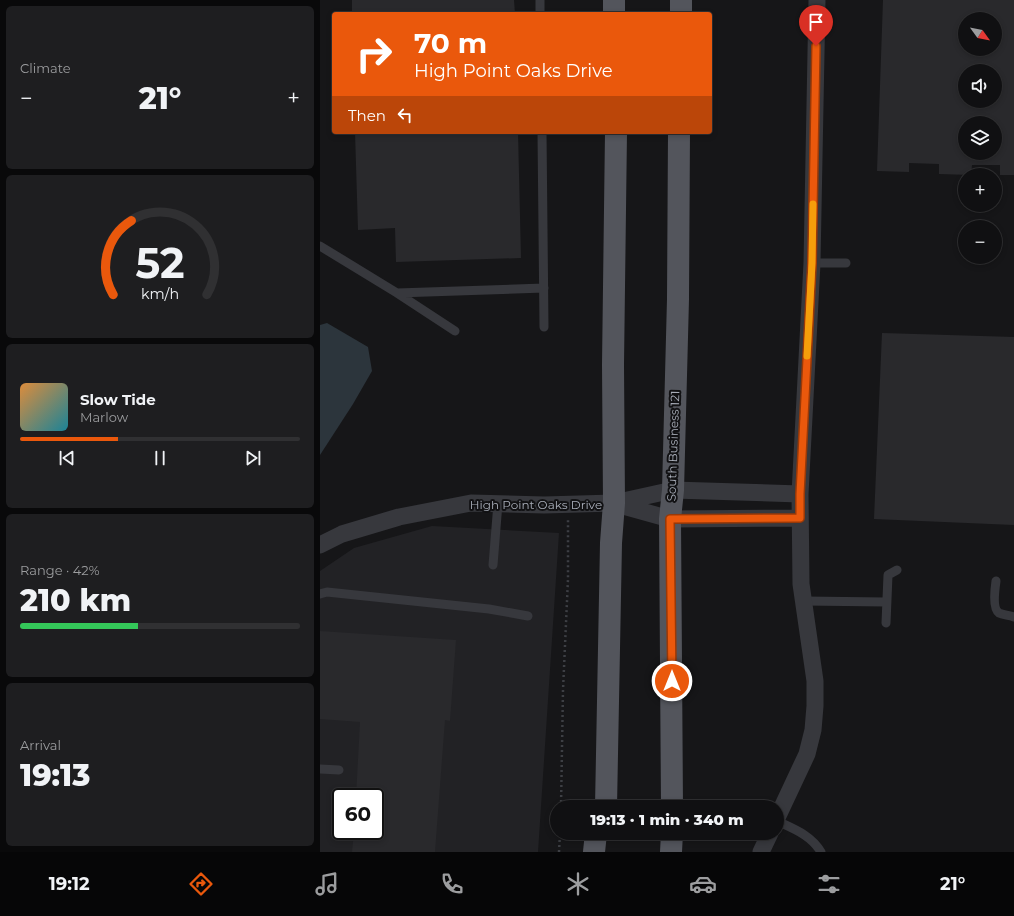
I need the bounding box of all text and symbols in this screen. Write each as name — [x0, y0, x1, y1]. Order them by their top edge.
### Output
pin — [799, 5, 833, 46]
icon: arrive — [805, 11, 827, 33]
north arrow — [958, 12, 1002, 56]
map controls — [958, 12, 1002, 264]
text: 70 m — [414, 26, 487, 60]
icon: right — [348, 28, 400, 80]
text: Climate — [20, 60, 71, 76]
text: High Point Oaks Drive — [414, 60, 613, 82]
button: sound — [958, 64, 1002, 108]
text: 21° — [139, 80, 181, 117]
text: − — [20, 85, 33, 112]
text: + — [287, 85, 300, 112]
icon: left — [394, 104, 416, 126]
text: Then — [348, 106, 386, 125]
button: layers — [958, 116, 1002, 160]
button: + — [958, 168, 1002, 212]
button: − — [958, 220, 1002, 264]
text: 52 — [135, 238, 185, 288]
text: km/h — [141, 284, 179, 302]
text: Slow Tide — [80, 390, 156, 409]
street label: South Business 121 — [664, 390, 682, 502]
text: Marlow — [80, 409, 128, 425]
icon: previous — [56, 447, 78, 469]
icon: pause — [149, 447, 171, 469]
icon: next — [242, 447, 264, 469]
street label: High Point Oaks Drive — [470, 497, 602, 512]
text: Range · 42% — [20, 562, 100, 578]
text: 210 km — [20, 582, 131, 619]
position arrow — [651, 660, 693, 702]
text: Arrival — [20, 737, 61, 753]
text: 19:13 — [20, 757, 90, 794]
speed limit sign: 60 — [332, 788, 384, 840]
text: 19:13 · 1 min · 340 m — [590, 810, 744, 829]
icon: directions — [187, 870, 215, 898]
icon: music — [313, 870, 341, 898]
icon: phone — [438, 870, 466, 898]
icon: climate — [564, 870, 592, 898]
icon: car — [689, 870, 717, 898]
icon: filters — [815, 870, 843, 898]
text: 19:12 — [49, 873, 90, 895]
text: 21° — [940, 873, 965, 895]

